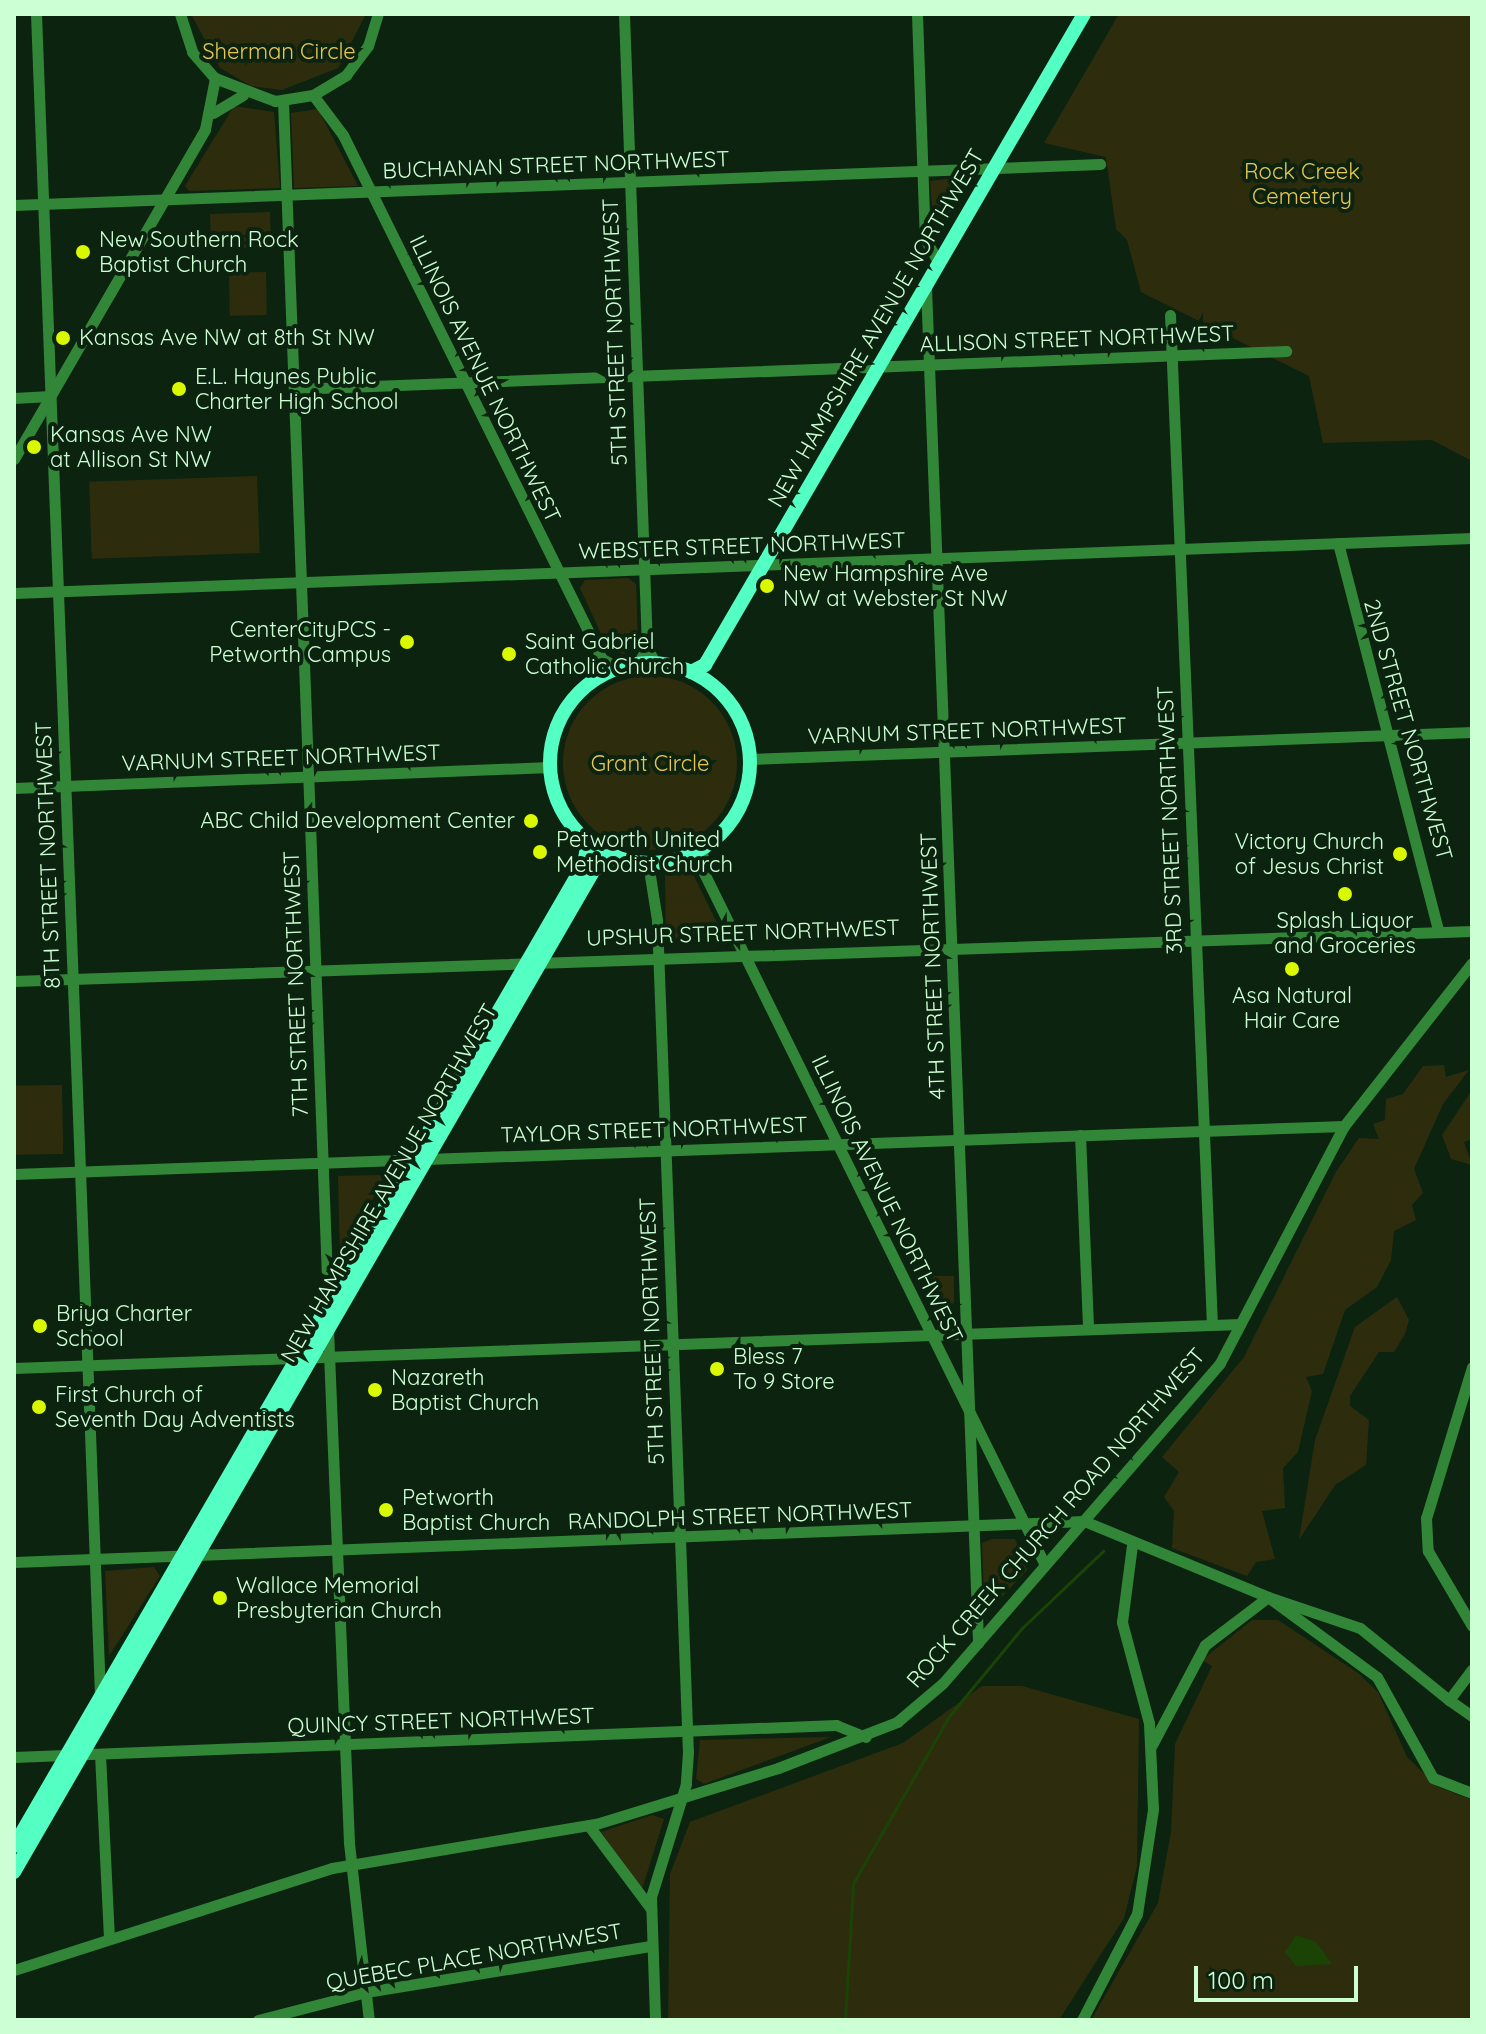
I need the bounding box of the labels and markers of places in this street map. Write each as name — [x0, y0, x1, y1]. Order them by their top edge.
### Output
place label: New Southern Rock Baptist Church — [99, 226, 299, 278]
marker: New Southern Rock Baptist Church — [74, 243, 92, 261]
place label: Kansas Ave NW at 8th St NW — [79, 325, 375, 351]
marker: Kansas Ave NW at 8th St NW — [54, 329, 72, 347]
place label: E.L. Haynes Public Charter High School — [195, 363, 399, 414]
marker: E.L. Haynes Public Charter High School — [170, 380, 188, 398]
place label: Kansas Ave NW at Allison St NW — [50, 421, 212, 472]
marker: Kansas Ave NW at Allison St NW — [25, 438, 43, 456]
place label: New Hampshire Ave NW at Webster St NW — [783, 560, 1007, 612]
marker: New Hampshire Ave NW at Webster St NW — [758, 577, 776, 595]
place label: CenterCityPCS - Petworth Campus — [209, 616, 391, 668]
place label: Saint Gabriel Catholic Church — [525, 628, 684, 680]
marker: CenterCityPCS - Petworth Campus — [398, 633, 416, 651]
marker: Saint Gabriel Catholic Church — [500, 645, 518, 663]
place label: ABC Child Development Center — [200, 808, 515, 834]
marker: ABC Child Development Center — [522, 812, 540, 830]
place label: Petworth United Methodist Church — [556, 826, 733, 878]
place label: Victory Church of Jesus Christ — [1234, 828, 1384, 880]
marker: Petworth United Methodist Church — [531, 843, 549, 861]
marker: Victory Church of Jesus Christ — [1391, 845, 1409, 863]
marker: Splash Liquor and Groceries — [1336, 885, 1354, 903]
place label: Splash Liquor and Groceries — [1274, 907, 1416, 958]
marker: Asa Natural Hair Care — [1283, 960, 1301, 978]
place label: Asa Natural Hair Care — [1232, 982, 1352, 1034]
place label: Briya Charter School — [56, 1300, 192, 1352]
marker: Briya Charter School — [31, 1317, 49, 1335]
place label: Bless 7 To 9 Store — [733, 1343, 835, 1394]
marker: Bless 7 To 9 Store — [708, 1360, 726, 1378]
place label: Nazareth Baptist Church — [391, 1364, 539, 1416]
place label: First Church of Seventh Day Adventists — [55, 1381, 295, 1432]
marker: Nazareth Baptist Church — [366, 1381, 384, 1399]
marker: First Church of Seventh Day Adventists — [30, 1398, 48, 1416]
place label: Petworth Baptist Church — [402, 1484, 550, 1536]
marker: Petworth Baptist Church — [377, 1501, 395, 1519]
place label: Wallace Memorial Presbyterian Church — [236, 1572, 442, 1624]
marker: Wallace Memorial Presbyterian Church — [211, 1589, 229, 1607]

